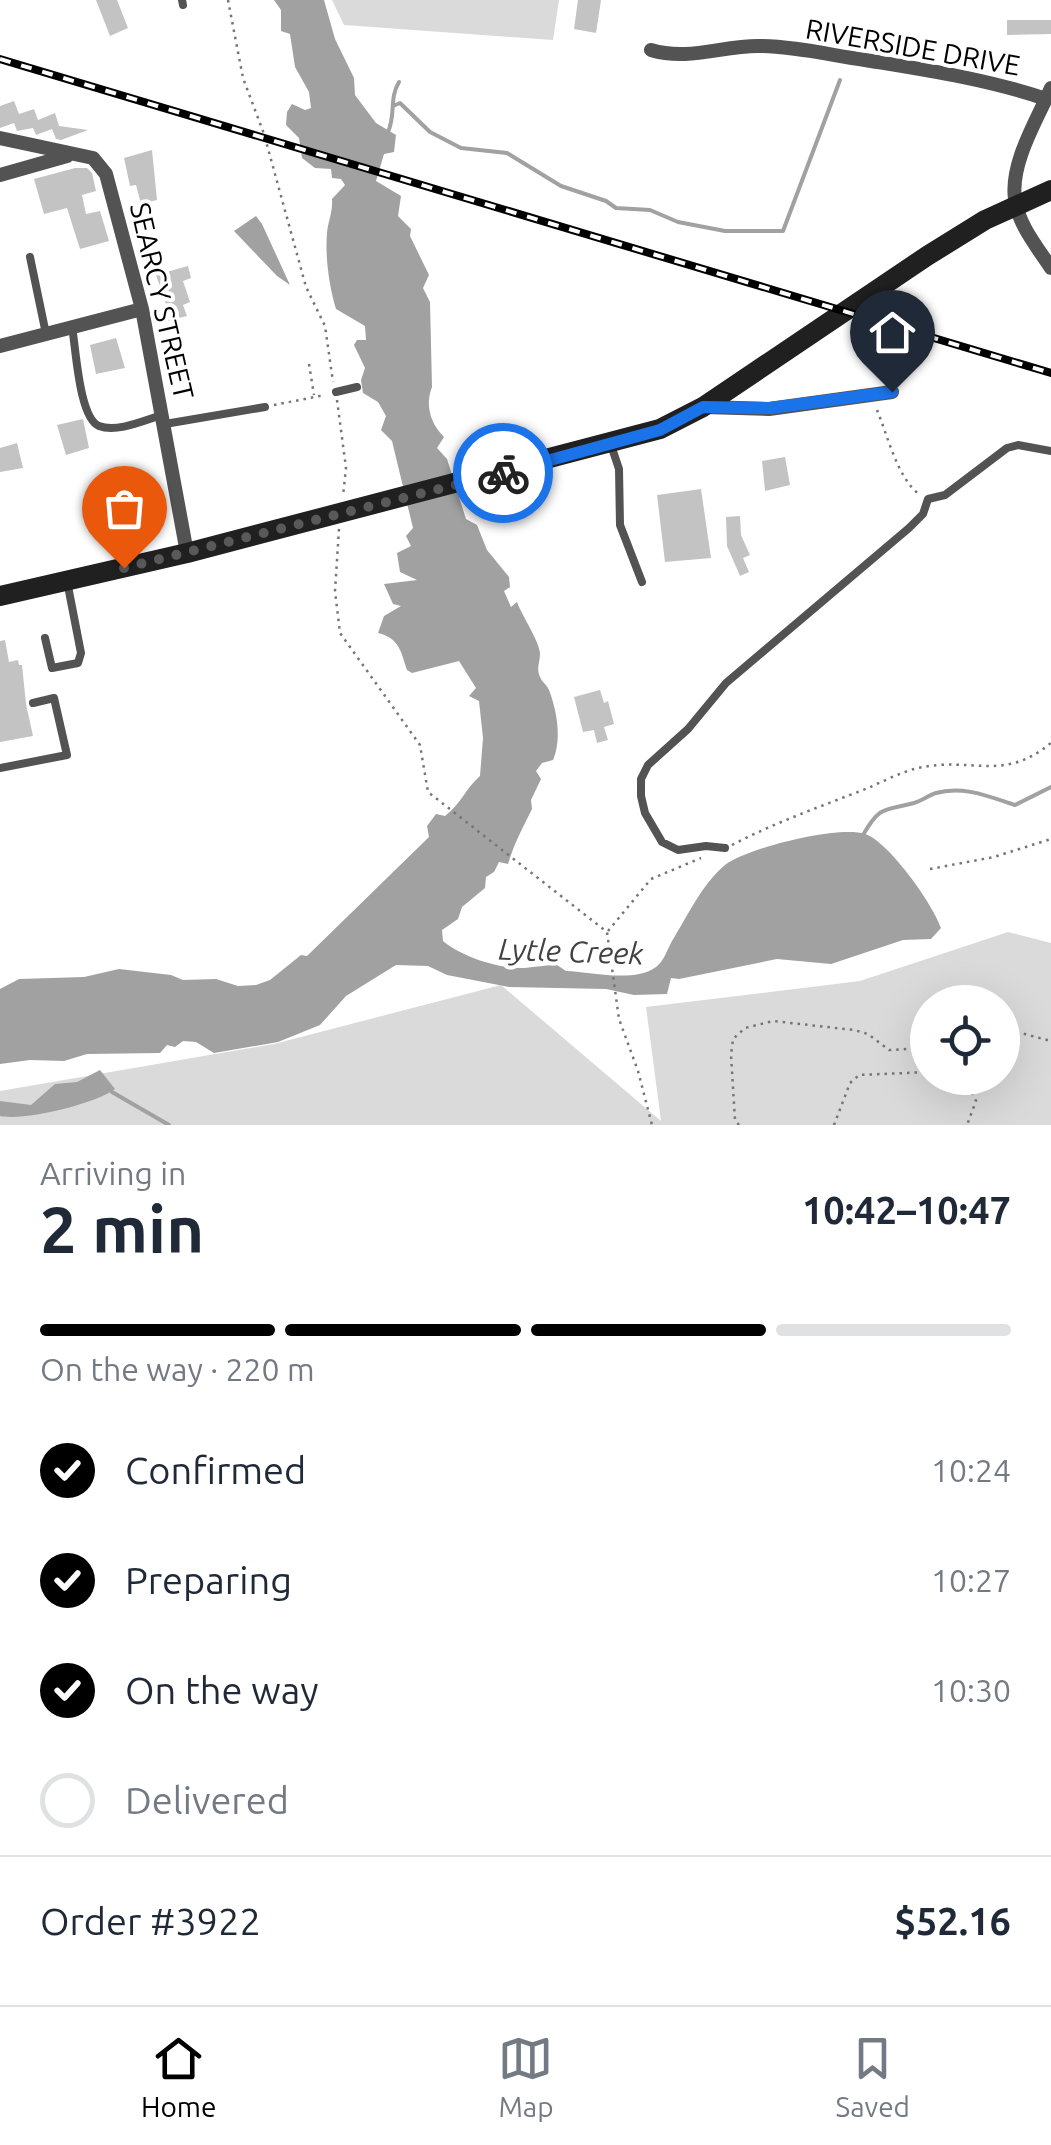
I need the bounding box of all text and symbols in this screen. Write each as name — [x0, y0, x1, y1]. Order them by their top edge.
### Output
street label: RIVERSIDE DRIVE — [803, 12, 1023, 81]
street label: SEARCY STREET — [125, 199, 200, 403]
pin — [850, 290, 935, 393]
icon: home — [865, 305, 920, 360]
courier — [453, 423, 553, 523]
icon: bike — [476, 446, 531, 501]
pin — [82, 466, 167, 569]
icon: bag — [97, 481, 152, 536]
water label: Lytle Creek — [498, 931, 645, 971]
map controls — [910, 985, 1020, 1095]
button: locate — [910, 985, 1020, 1095]
text: Arriving in — [40, 1155, 186, 1191]
text: 10:42–10:47 — [802, 1189, 1011, 1231]
text: 2 min — [40, 1192, 204, 1265]
text: On the way · 220 m — [40, 1351, 315, 1387]
icon: check — [40, 1443, 95, 1498]
text: Confirmed — [125, 1449, 306, 1491]
text: 10:24 — [931, 1452, 1011, 1488]
icon: check — [40, 1553, 95, 1608]
text: Preparing — [125, 1559, 292, 1601]
text: 10:27 — [931, 1562, 1011, 1598]
icon: check — [40, 1663, 95, 1718]
text: On the way — [125, 1669, 318, 1711]
text: 10:30 — [931, 1672, 1011, 1708]
text: Delivered — [125, 1779, 289, 1821]
text: Order #3922 — [40, 1900, 261, 1942]
text: $52.16 — [894, 1900, 1011, 1942]
tab: Home — [141, 2031, 217, 2122]
tab: Map — [498, 2031, 554, 2122]
tab: Saved — [835, 2031, 910, 2122]

